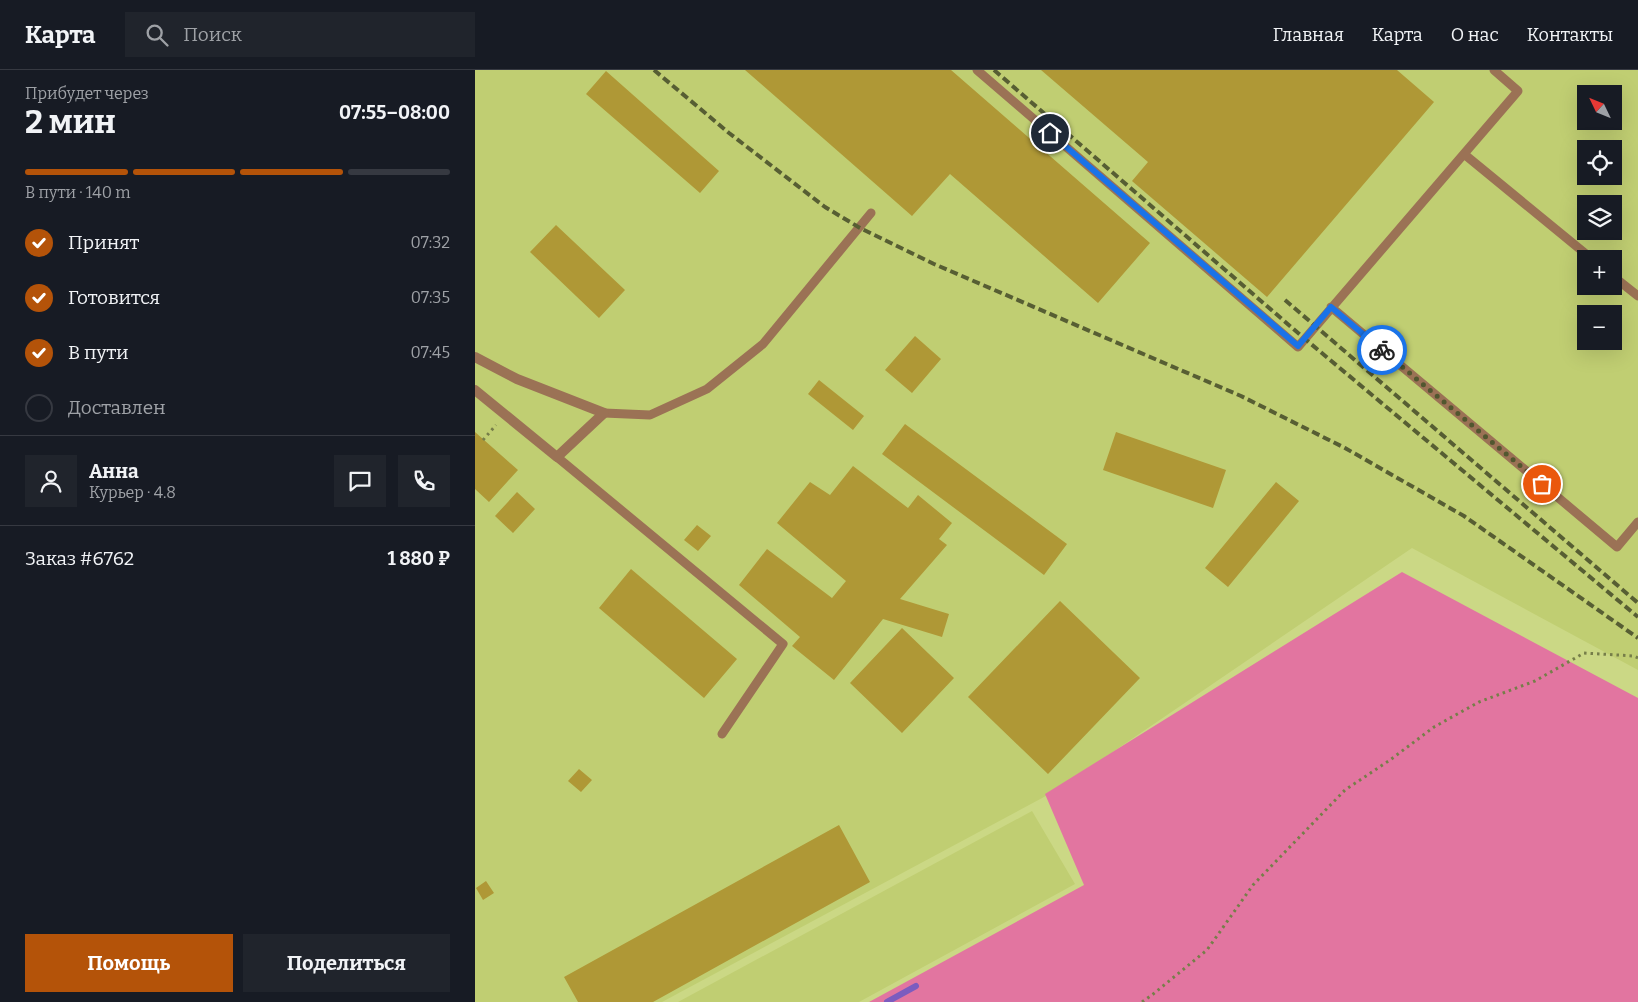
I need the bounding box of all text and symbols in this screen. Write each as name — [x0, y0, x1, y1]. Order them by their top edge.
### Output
search box — [125, 12, 475, 57]
text: Карта — [25, 21, 95, 49]
icon: search — [143, 21, 171, 49]
text: Поиск — [183, 23, 242, 46]
text: Главная — [1273, 24, 1344, 46]
text: Карта — [1372, 24, 1423, 46]
text: О нас — [1451, 24, 1499, 46]
text: Контакты — [1527, 24, 1613, 46]
text: Прибудет через — [25, 84, 149, 103]
north arrow — [1577, 85, 1623, 130]
map controls — [1577, 85, 1622, 350]
text: 07:55–08:00 — [339, 101, 450, 124]
text: 2 мин — [25, 103, 116, 141]
pin — [1029, 112, 1071, 154]
icon: home — [1036, 119, 1064, 147]
button: locate — [1577, 140, 1622, 185]
text: В пути · 140 m — [25, 183, 130, 202]
button: layers — [1577, 195, 1622, 240]
icon: check — [25, 229, 53, 257]
text: Принят — [68, 231, 139, 254]
text: 07:32 — [411, 233, 450, 252]
button: + — [1577, 250, 1622, 295]
icon: check — [25, 284, 53, 312]
text: Готовится — [68, 286, 160, 309]
text: 07:35 — [411, 288, 450, 307]
button: − — [1577, 305, 1622, 350]
courier — [1357, 325, 1407, 375]
icon: bike — [1368, 336, 1396, 364]
icon: check — [25, 339, 53, 367]
text: В пути — [68, 341, 129, 364]
text: 07:45 — [410, 343, 450, 362]
text: Доставлен — [68, 396, 166, 419]
button: person — [25, 455, 77, 507]
button: chat — [334, 455, 386, 507]
button: phone — [398, 455, 450, 507]
text: Анна — [89, 460, 139, 483]
pin — [1521, 463, 1563, 505]
icon: bag — [1528, 470, 1556, 498]
text: Курьер · 4.8 — [89, 483, 176, 502]
text: Заказ #6762 — [25, 547, 134, 570]
text: 1 880 ₽ — [388, 547, 450, 570]
button: Помощь — [25, 934, 233, 992]
button: Поделиться — [243, 934, 450, 992]

